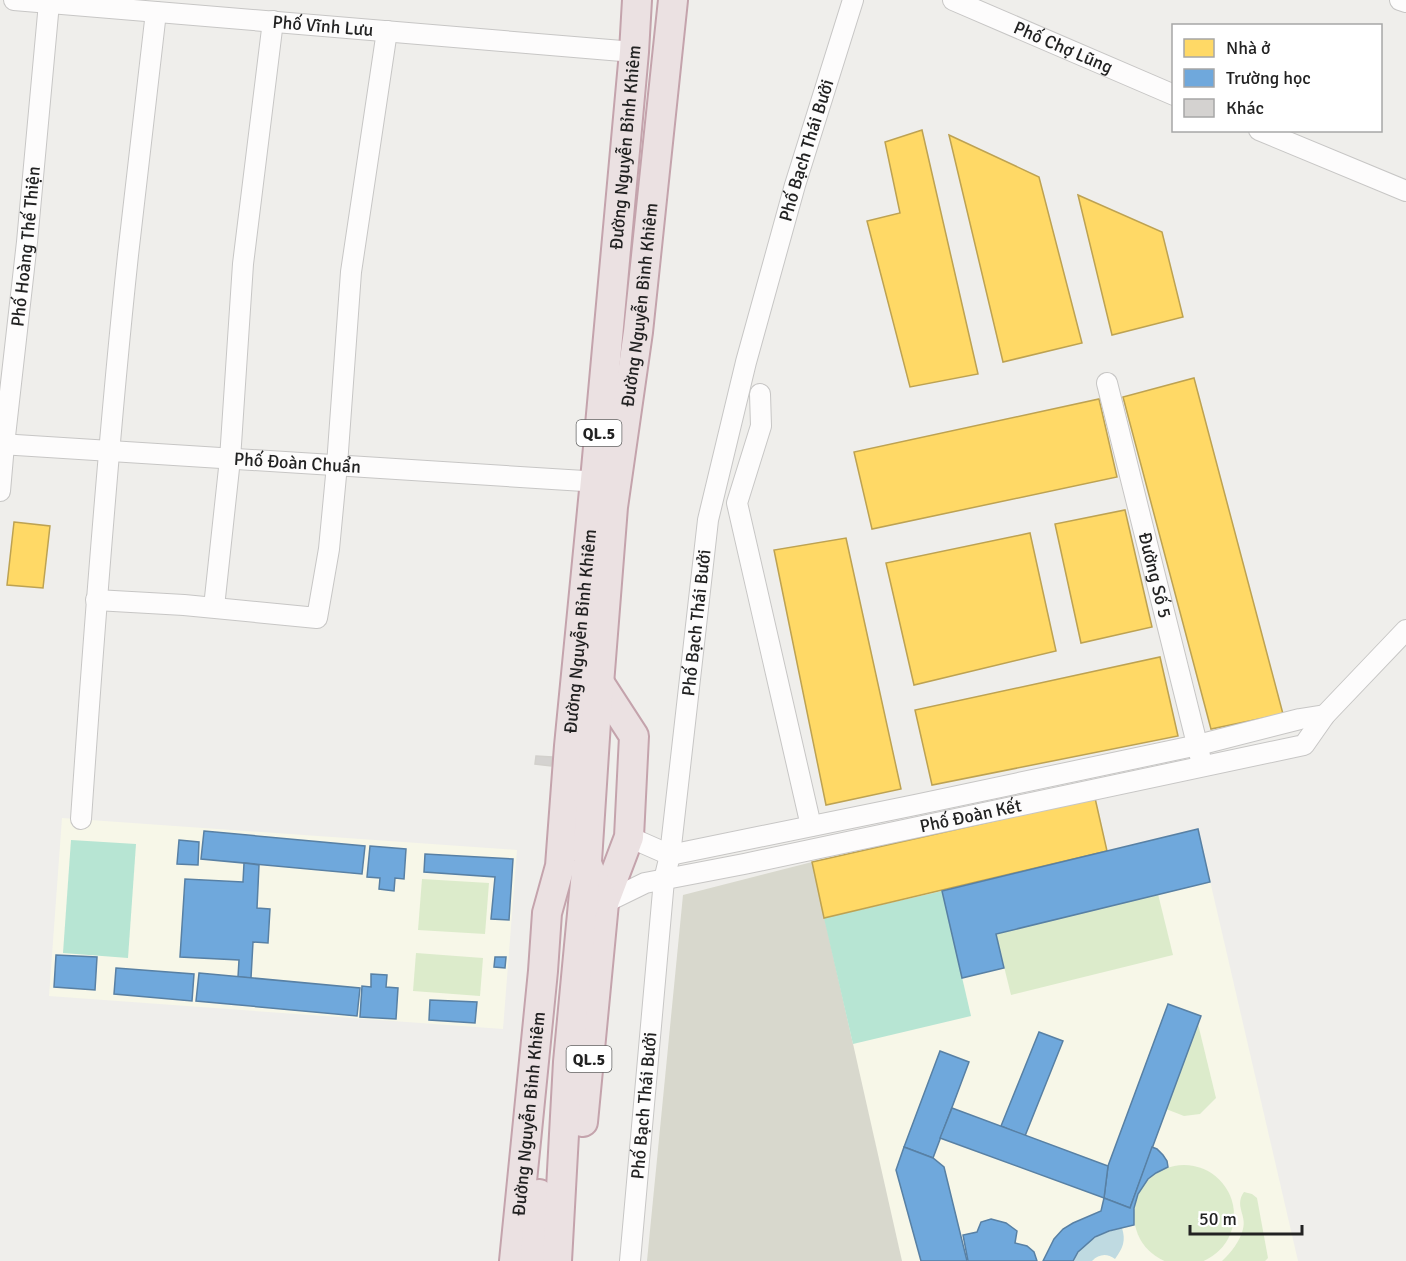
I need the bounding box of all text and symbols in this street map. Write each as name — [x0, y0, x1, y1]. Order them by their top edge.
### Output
street label: Phố Vĩnh Lưu — [272, 11, 374, 41]
street label: Phố Chợ Lũng — [1010, 16, 1116, 78]
legend — [1172, 24, 1382, 132]
text: Nhà ở — [1226, 37, 1271, 59]
street label: Đường Nguyễn Bỉnh Khiêm — [605, 44, 646, 251]
text: Trường học — [1226, 67, 1311, 89]
street label: Phố Bạch Thái Bưởi — [774, 77, 838, 224]
text: Khác — [1226, 97, 1264, 119]
street label: Phố Hoàng Thế Thiện — [6, 165, 45, 328]
street label: Đường Nguyễn Bình Khiêm — [616, 202, 663, 408]
road number: QL.5 — [576, 420, 622, 446]
street label: Phố Đoàn Chuẩn — [233, 448, 362, 478]
street label: Đường Nguyễn Bỉnh Khiêm — [559, 528, 601, 735]
street label: Đường Số 5 — [1134, 530, 1176, 620]
street label: Phố Bạch Thái Bưởi — [677, 548, 716, 697]
street label: Phố Đoàn Kết — [918, 794, 1023, 837]
street label: Đường Nguyễn Bỉnh Khiêm — [508, 1010, 550, 1217]
street label: Phố Bạch Thái Bưởi — [626, 1031, 661, 1180]
road number: QL.5 — [566, 1046, 612, 1072]
scale bar — [1190, 1198, 1302, 1236]
text: 50 m — [1199, 1208, 1237, 1230]

